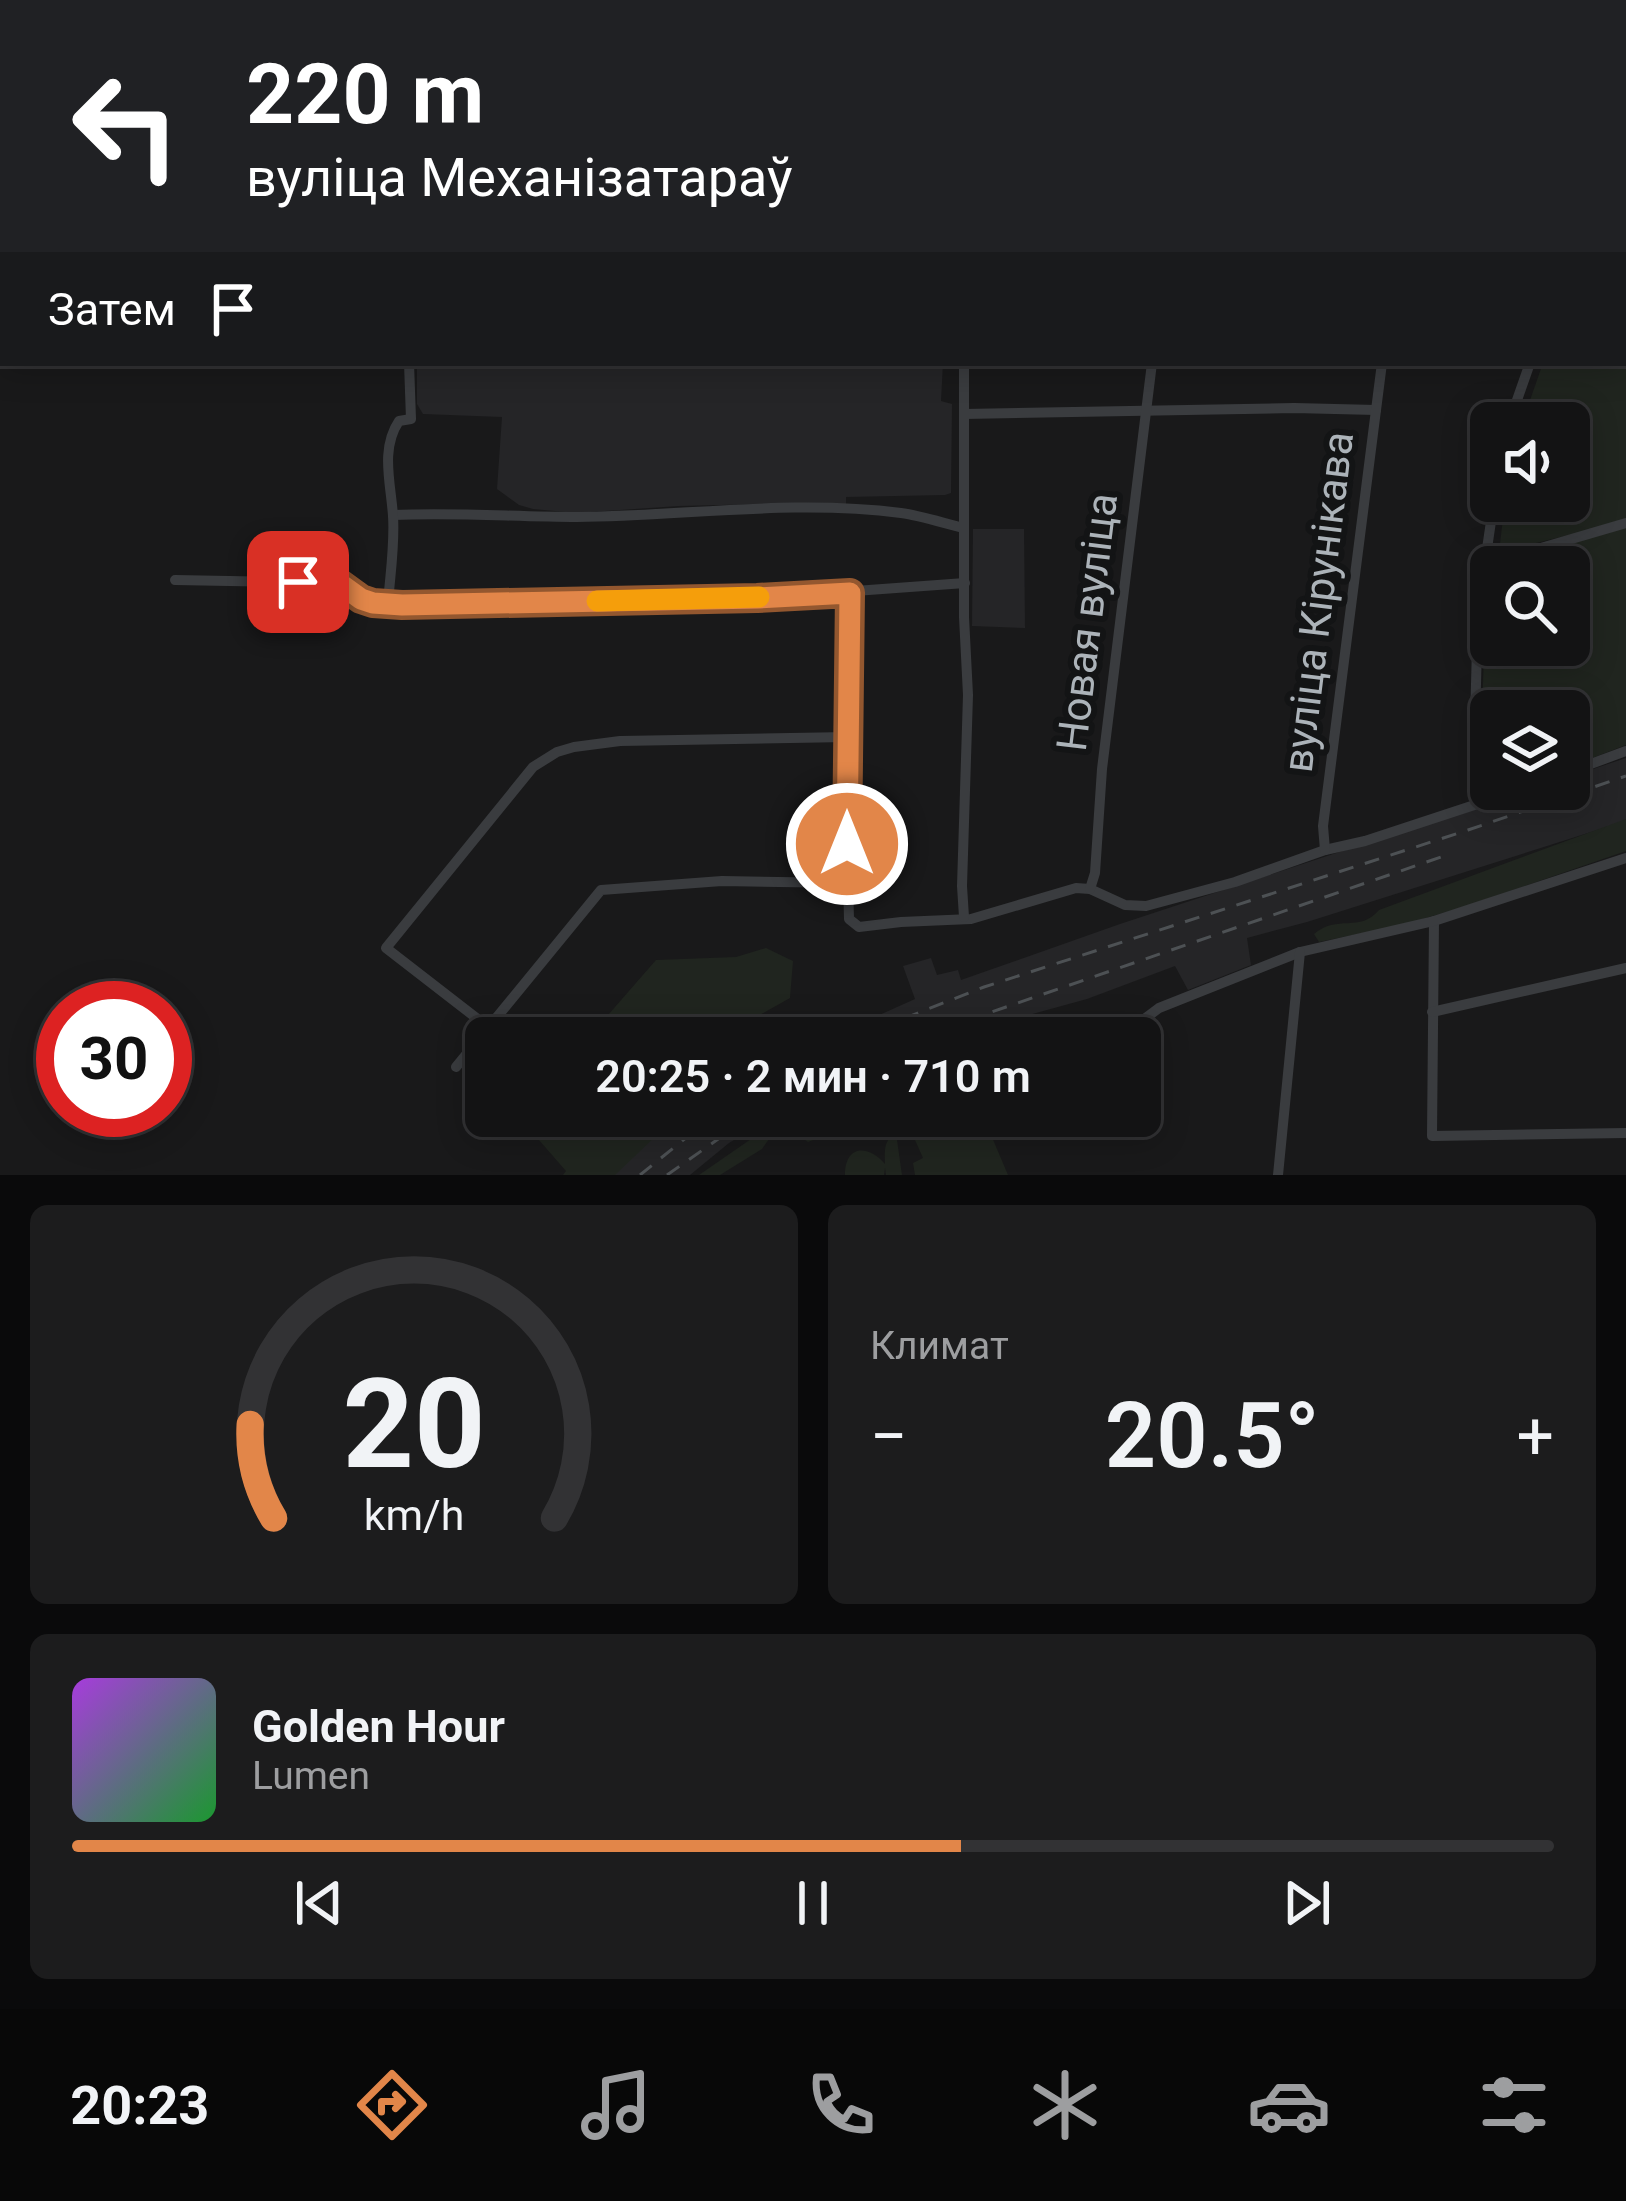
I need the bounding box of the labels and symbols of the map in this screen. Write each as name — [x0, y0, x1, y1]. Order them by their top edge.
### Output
street label: вуліца Кірунікава — [1273, 429, 1363, 775]
street label: Новая вуліца — [1047, 490, 1127, 754]
pin — [247, 531, 349, 633]
position arrow — [784, 781, 910, 907]
speed limit sign: 30 — [36, 981, 192, 1137]

